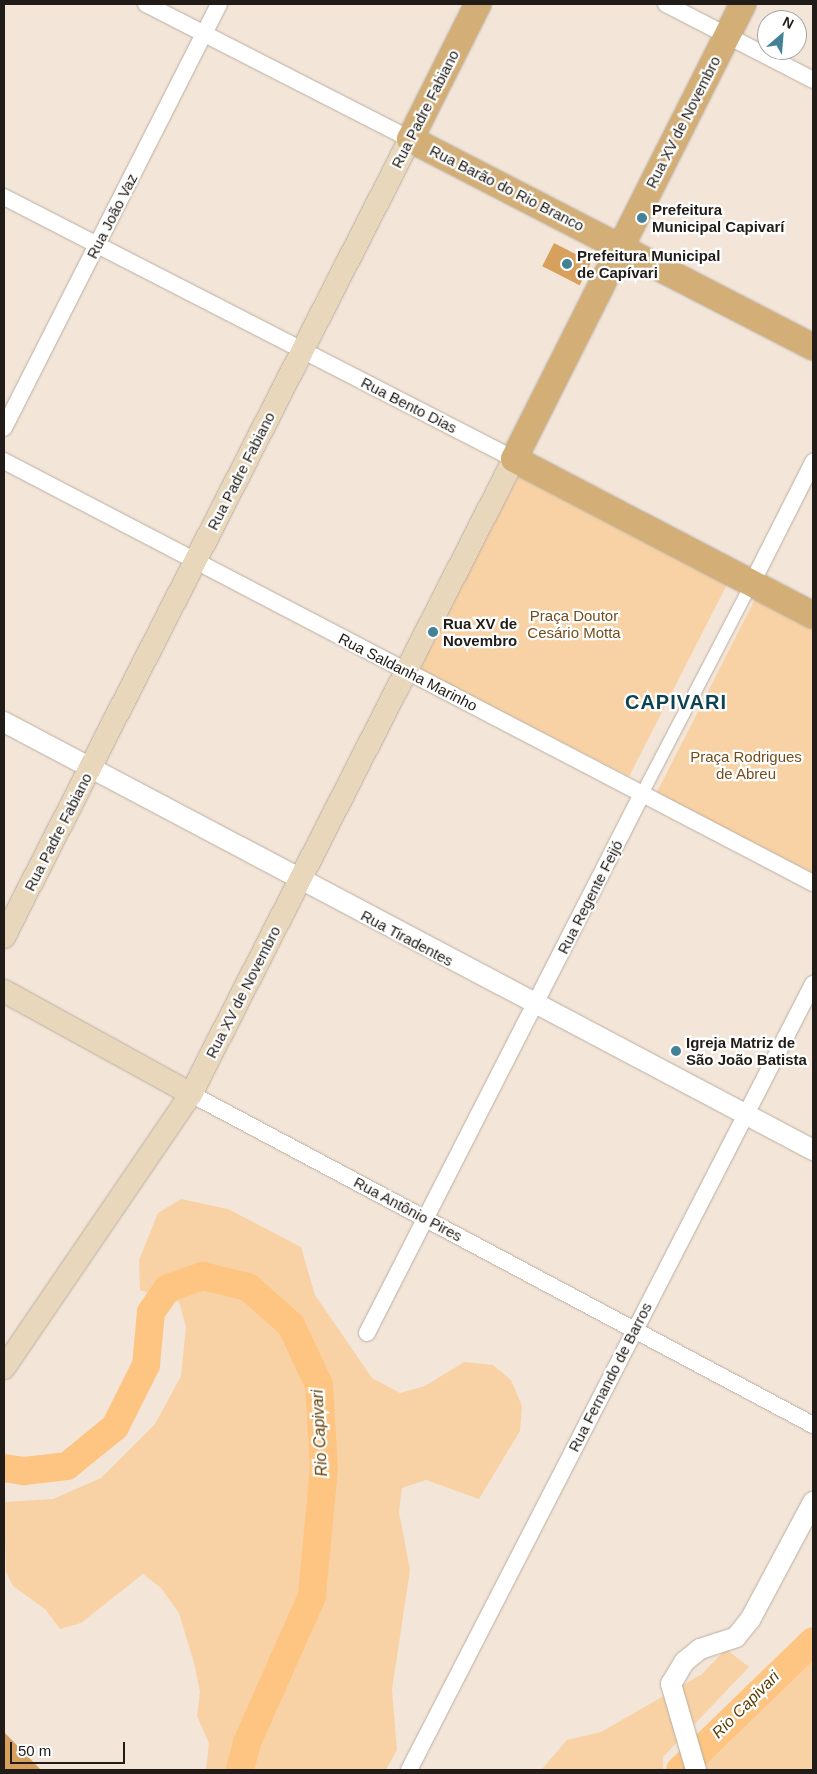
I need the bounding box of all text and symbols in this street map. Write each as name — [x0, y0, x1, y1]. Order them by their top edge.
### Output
north arrow — [757, 10, 807, 60]
text: N — [780, 13, 796, 32]
street label: Rua Padre Fabiano — [387, 47, 463, 171]
street label: Rua XV de Novembro — [642, 53, 724, 191]
street label: Rua Barão do Rio Branco — [427, 141, 587, 235]
street label: Rua João Vaz — [83, 170, 141, 262]
place label: Prefeitura Municipal Capivarí — [652, 200, 785, 235]
marker: Prefeitura Municipal Capivarí — [636, 212, 648, 224]
place label: Prefeitura Municipal de Capívari — [577, 246, 720, 281]
marker: Prefeitura Municipal de Capívari — [561, 258, 573, 270]
street label: Rua Bento Dias — [358, 373, 460, 437]
street label: Rua Padre Fabiano — [203, 409, 279, 533]
park label: Praça Doutor Cesário Motta — [527, 606, 621, 641]
place label: Rua XV de Novembro — [443, 614, 517, 649]
marker: Rua XV de Novembro — [427, 626, 439, 638]
street label: Rua Saldanha Marinho — [336, 629, 480, 715]
district label: CAPIVARI — [624, 690, 728, 714]
park label: Praça Rodrigues de Abreu — [690, 747, 802, 782]
street label: Rua Padre Fabiano — [20, 770, 96, 894]
street label: Rua Regente Feijó — [554, 837, 626, 957]
street label: Rua Tiradentes — [358, 906, 456, 970]
street label: Rua XV de Novembro — [202, 923, 284, 1061]
place label: Igreja Matriz de São João Batista — [686, 1033, 807, 1068]
marker: Igreja Matriz de São João Batista — [670, 1045, 682, 1057]
street label: Rua Antônio Pires — [350, 1173, 466, 1245]
street label: Rua Fernando de Barros — [565, 1299, 655, 1455]
water label: Rio Capivari — [308, 1389, 332, 1477]
water label: Rio Capivari — [708, 1667, 784, 1743]
scale bar — [12, 1732, 128, 1764]
text: 50 m — [18, 1742, 51, 1759]

